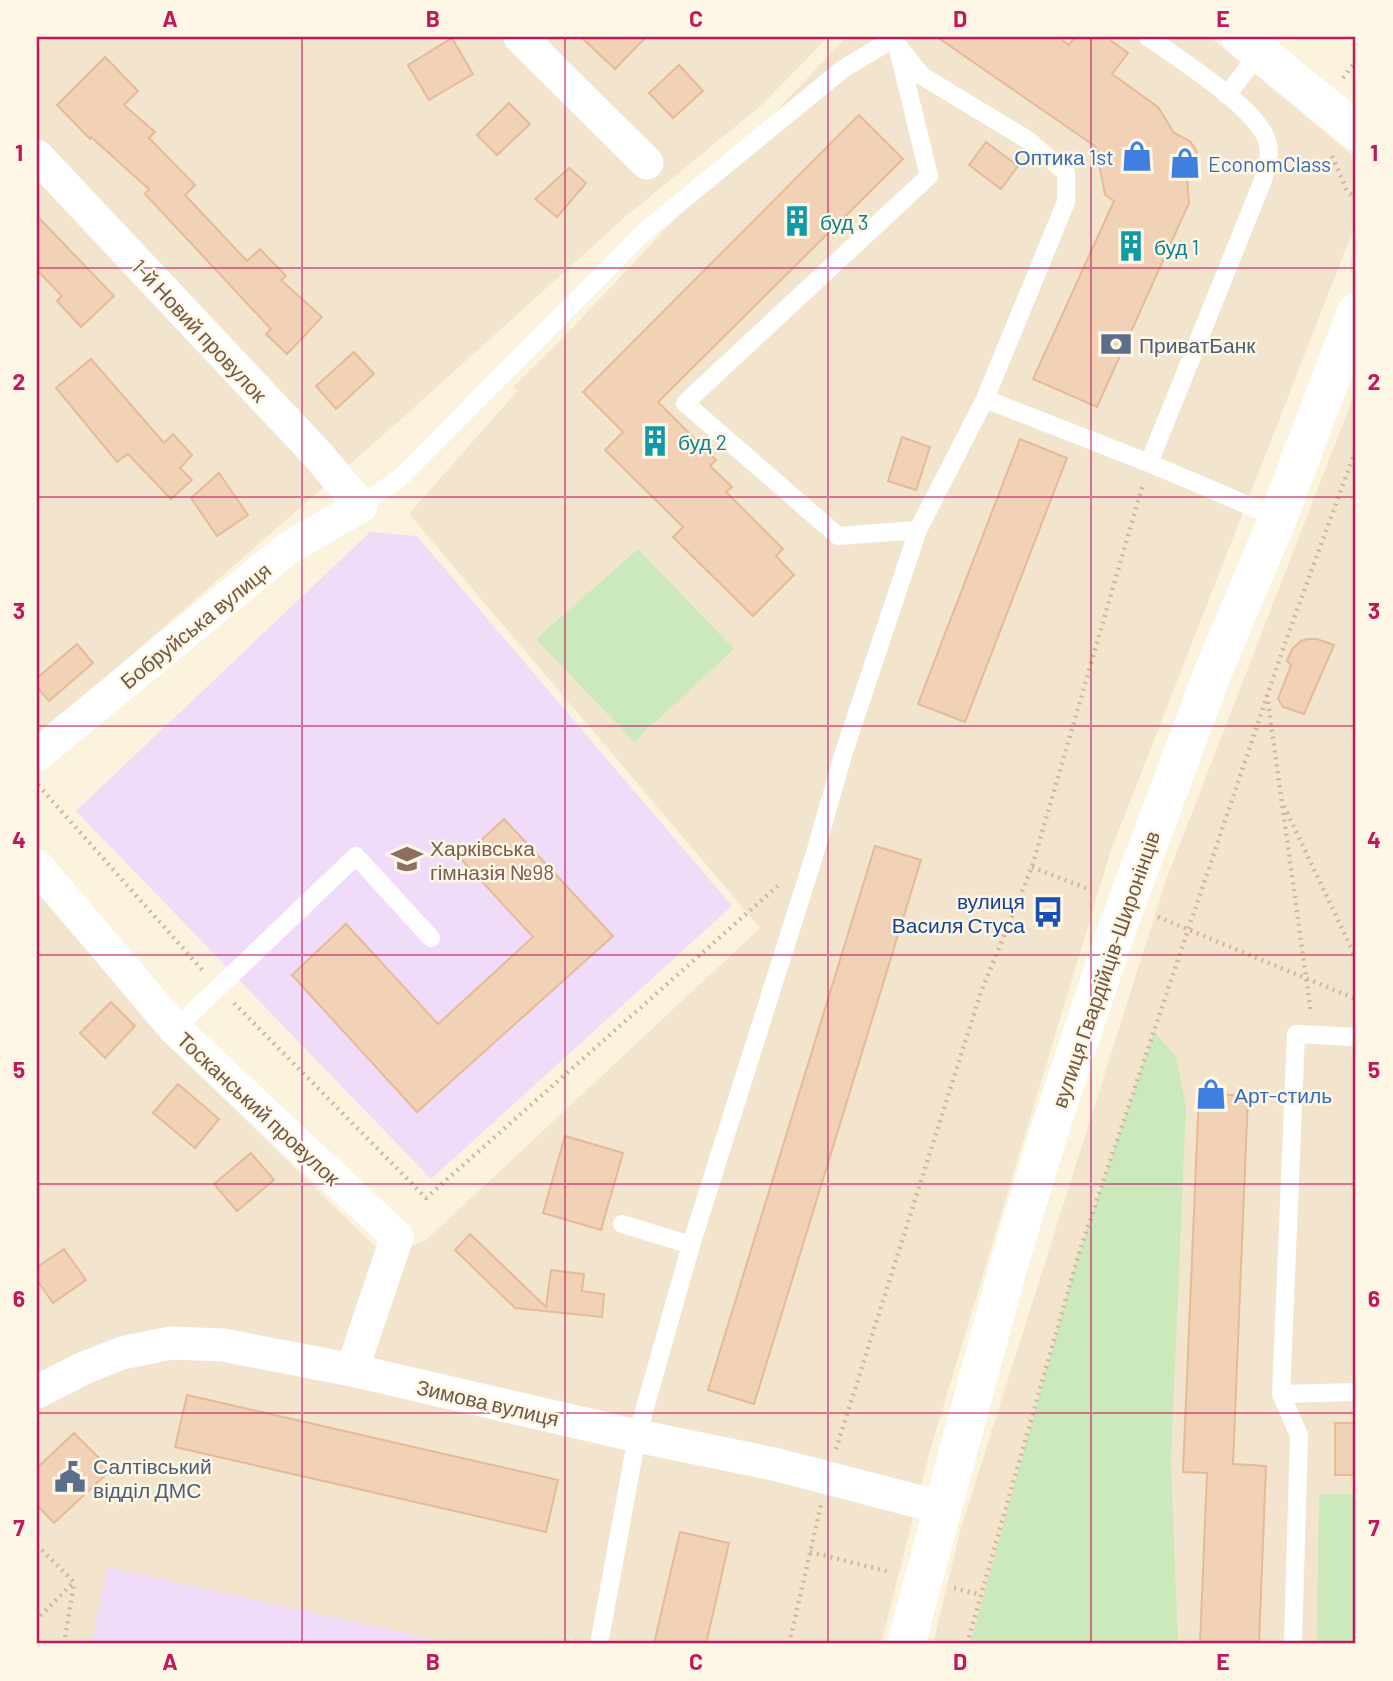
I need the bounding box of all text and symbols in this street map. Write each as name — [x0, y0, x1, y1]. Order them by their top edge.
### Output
text: A — [162, 4, 178, 32]
text: B — [426, 4, 440, 32]
text: C — [689, 4, 703, 32]
text: D — [953, 4, 967, 32]
text: E — [1216, 4, 1230, 32]
text: 1 — [15, 138, 23, 166]
text: 1 — [1370, 138, 1378, 166]
shop icon: Оптика 1st — [1120, 139, 1154, 173]
place label: Оптика 1st — [1014, 144, 1114, 169]
shop icon: EconomClass — [1168, 146, 1202, 180]
place label: EconomClass — [1208, 151, 1331, 176]
building icon: буд 3 — [780, 204, 814, 238]
place label: буд 3 — [820, 209, 869, 234]
building icon: буд 1 — [1114, 229, 1148, 263]
place label: буд 1 — [1154, 234, 1199, 259]
street label: 1-й Новий провулок — [127, 253, 273, 407]
bank icon: ПриватБанк — [1099, 327, 1133, 361]
place label: ПриватБанк — [1139, 332, 1256, 357]
text: 2 — [13, 367, 25, 395]
text: 2 — [1368, 367, 1380, 395]
building icon: буд 2 — [638, 424, 672, 458]
place label: буд 2 — [678, 429, 727, 454]
street label: Бобруйська вулиця — [115, 557, 275, 693]
text: 3 — [13, 596, 25, 624]
text: 3 — [1368, 596, 1380, 624]
text: 4 — [12, 825, 26, 853]
text: 4 — [1367, 825, 1381, 853]
street label: вулиця Гвардійців-Широнінців — [1046, 827, 1164, 1111]
place label: Харківська гімназія №98 — [430, 835, 554, 884]
school or university icon: Харківська гімназія №98 — [390, 842, 424, 876]
place label: вулиця Василя Стуса — [892, 888, 1025, 937]
bus stop icon: вулиця Василя Стуса — [1031, 895, 1065, 929]
street label: Тосканський провулок — [172, 1026, 346, 1190]
text: 5 — [13, 1055, 25, 1083]
text: 5 — [1368, 1055, 1380, 1083]
shop icon: Арт-стиль — [1194, 1077, 1228, 1111]
place label: Арт-стиль — [1234, 1082, 1332, 1107]
text: 6 — [13, 1284, 25, 1312]
text: 6 — [1368, 1284, 1380, 1312]
street label: Зимова вулиця — [414, 1373, 562, 1431]
place label: Салтівський відділ ДМС — [93, 1453, 212, 1502]
public building icon: Салтівський відділ ДМС — [53, 1460, 87, 1494]
text: 7 — [13, 1513, 25, 1541]
text: 7 — [1368, 1513, 1380, 1541]
text: A — [162, 1647, 178, 1675]
text: B — [426, 1647, 440, 1675]
text: C — [689, 1647, 703, 1675]
text: D — [953, 1647, 967, 1675]
text: E — [1216, 1647, 1230, 1675]

